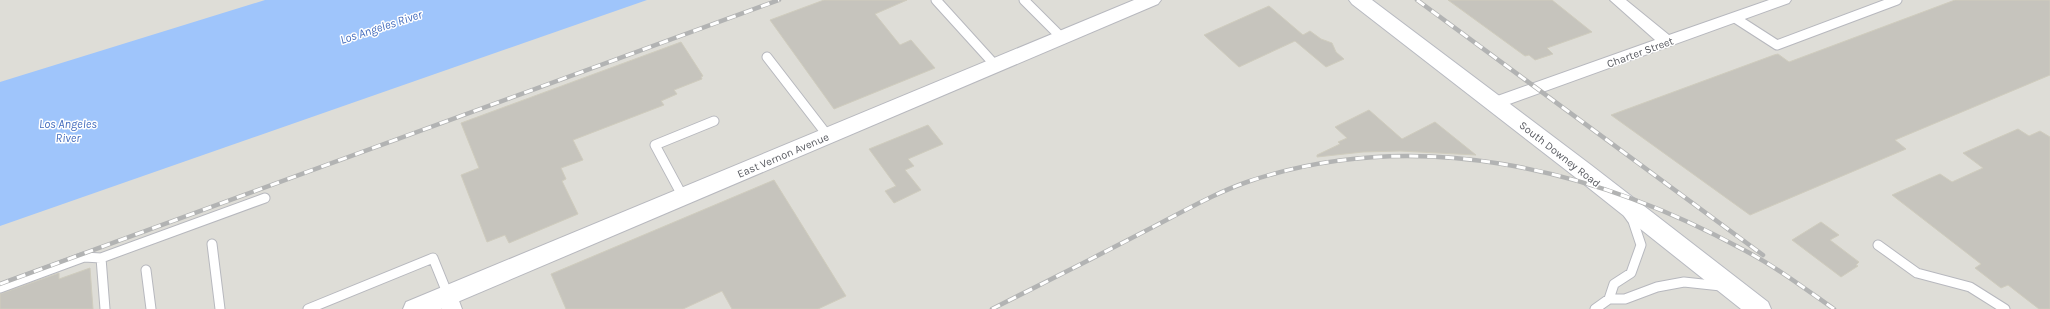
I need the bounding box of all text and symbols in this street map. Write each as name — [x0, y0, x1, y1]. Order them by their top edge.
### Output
water label: Los Angeles River — [338, 7, 425, 47]
street label: Charter Street — [1605, 34, 1675, 71]
water label: Los Angeles River — [39, 117, 97, 145]
street label: South Downey Road — [1517, 119, 1603, 190]
street label: East Vernon Avenue — [735, 130, 831, 181]

